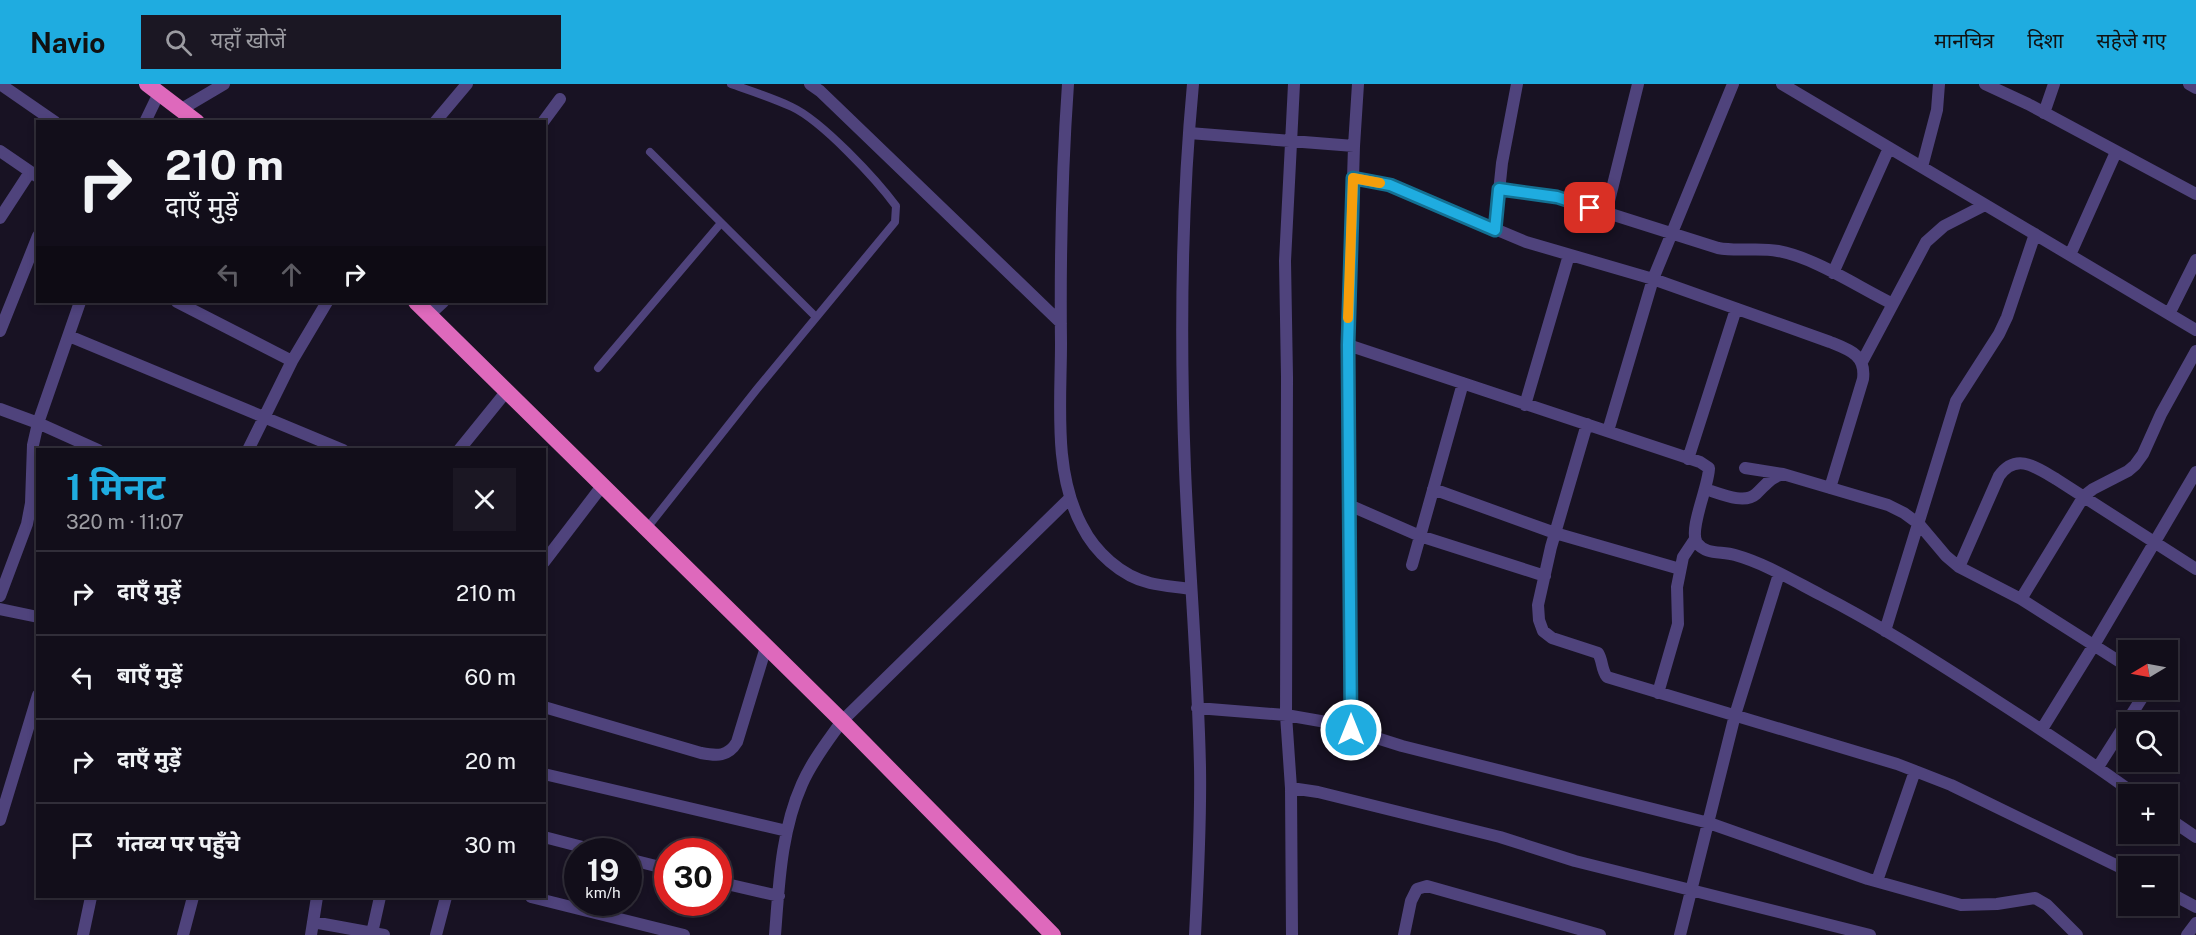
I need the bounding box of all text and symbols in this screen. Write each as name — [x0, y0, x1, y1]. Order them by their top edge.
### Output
search box — [141, 15, 561, 69]
text: Navio — [30, 26, 105, 59]
icon: search — [162, 26, 195, 59]
text: यहाँ खोजें — [210, 27, 286, 53]
text: मानचित्र — [1934, 28, 1994, 53]
text: दिशा — [2027, 28, 2064, 53]
text: सहेजे गए — [2097, 28, 2166, 53]
text: 210 m — [165, 140, 284, 189]
icon: right — [66, 144, 144, 222]
pin — [1564, 182, 1615, 233]
text: दाएँ मुड़ें — [165, 190, 238, 222]
icon: arrive — [1573, 191, 1606, 224]
icon: left — [212, 258, 245, 291]
icon: ahead — [275, 258, 308, 291]
icon: right — [338, 258, 371, 291]
text: 1 मिनट — [66, 466, 165, 508]
button: close — [453, 468, 516, 531]
text: 320 m · 11:07 — [66, 510, 184, 534]
icon: right — [66, 577, 99, 610]
text: दाएँ मुड़ें — [117, 578, 181, 604]
text: 210 m — [456, 580, 516, 606]
north arrow — [2118, 640, 2178, 700]
map controls — [2118, 640, 2178, 916]
icon: left — [66, 661, 99, 694]
text: बाएँ मुड़ें — [117, 662, 182, 688]
text: 60 m — [465, 664, 516, 690]
position arrow — [1319, 698, 1383, 762]
button: search — [2118, 712, 2178, 772]
icon: right — [66, 745, 99, 778]
text: दाएँ मुड़ें — [117, 746, 181, 772]
text: 20 m — [465, 748, 516, 774]
button: + — [2118, 784, 2178, 844]
icon: arrive — [66, 829, 99, 862]
text: गंतव्य पर पहुँचे — [117, 830, 240, 856]
text: 30 m — [464, 832, 516, 858]
speed limit sign: 30 — [654, 838, 732, 916]
text: 19 — [587, 852, 619, 888]
button: − — [2118, 856, 2178, 916]
text: km/h — [585, 884, 621, 901]

